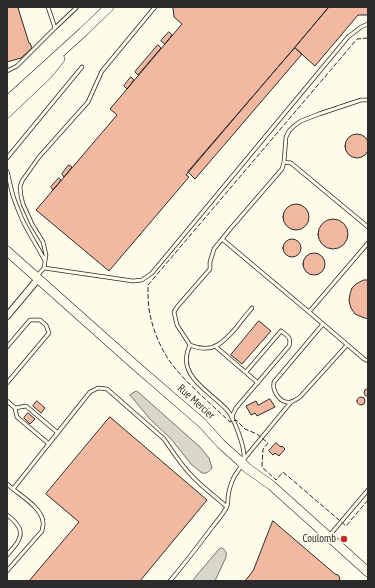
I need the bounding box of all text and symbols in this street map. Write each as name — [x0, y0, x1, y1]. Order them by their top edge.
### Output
street label: Rue Mercier — [175, 382, 217, 422]
place label: Coulomb — [302, 532, 336, 546]
marker: Coulomb — [339, 534, 349, 544]

